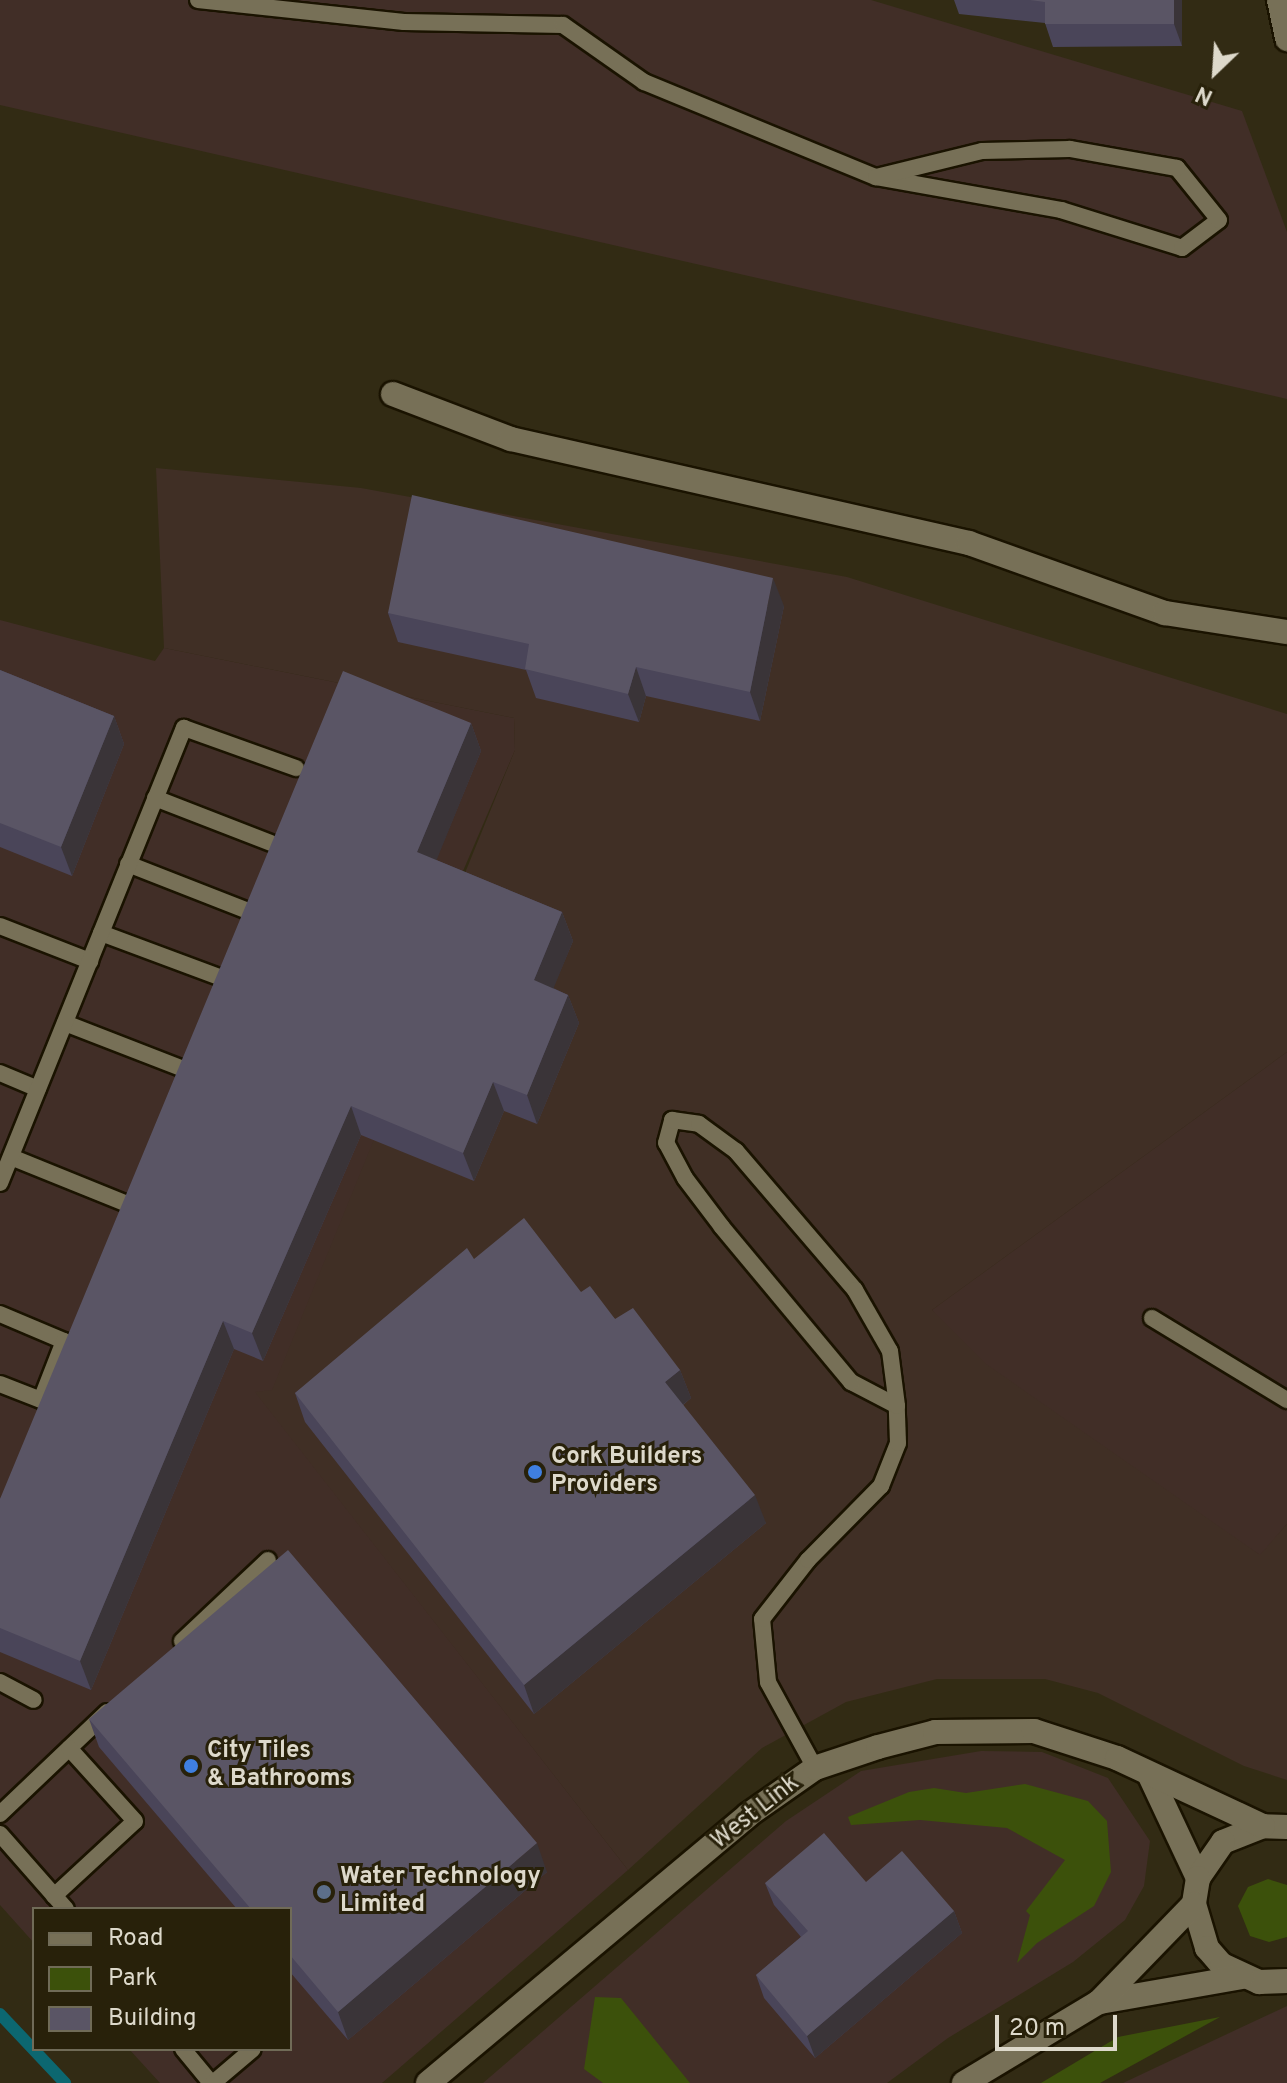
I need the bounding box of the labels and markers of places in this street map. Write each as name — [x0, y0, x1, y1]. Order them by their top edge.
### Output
place label: Cork Builders Providers — [551, 1444, 702, 1500]
marker: Cork Builders Providers — [526, 1463, 544, 1481]
place label: City Tiles & Bathrooms — [207, 1738, 352, 1794]
marker: City Tiles & Bathrooms — [182, 1757, 200, 1775]
place label: Water Technology Limited — [340, 1864, 541, 1920]
marker: Water Technology Limited — [315, 1883, 333, 1901]

